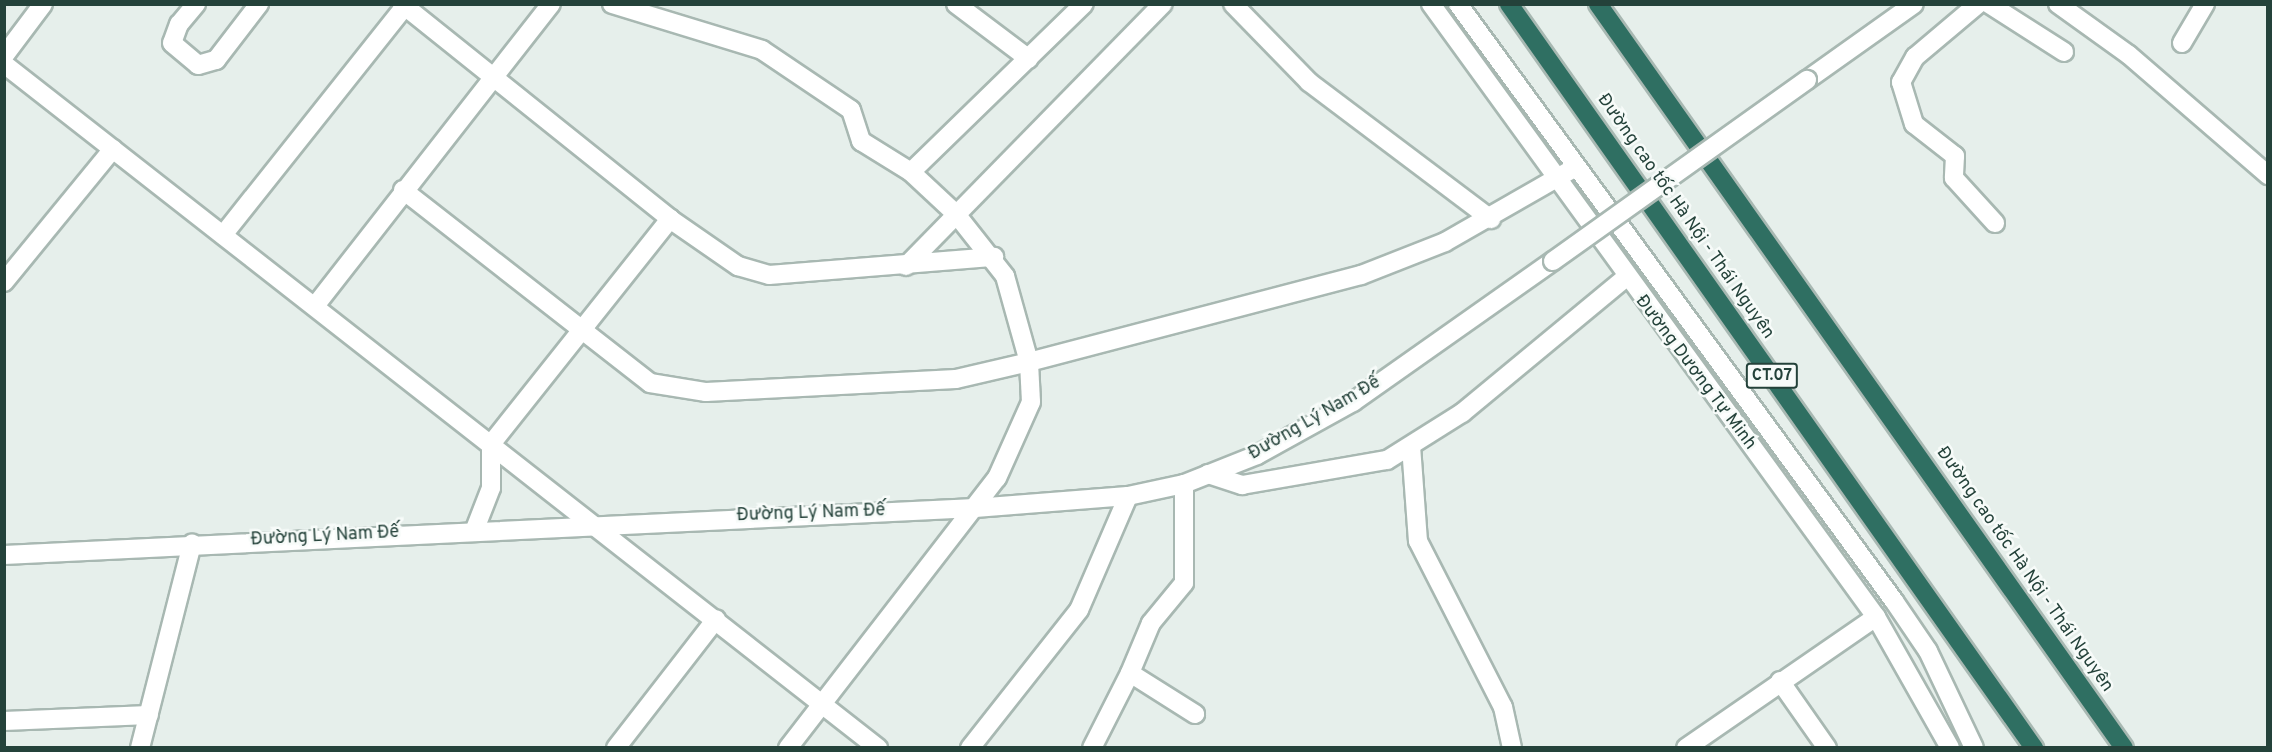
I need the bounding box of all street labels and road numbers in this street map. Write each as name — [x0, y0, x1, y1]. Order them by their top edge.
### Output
street label: Đường cao tốc Hà Nội - Thái Nguyên — [1592, 90, 1778, 344]
street label: Đường Dương Tự Minh — [1630, 291, 1760, 455]
road number: CT.07 — [1745, 363, 1799, 389]
street label: Đường Lý Nam Đế — [1245, 372, 1385, 466]
street label: Đường cao tốc Hà Nội - Thái Nguyên — [1931, 443, 2117, 697]
street label: Đường Lý Nam Đế — [736, 501, 886, 527]
street label: Đường Lý Nam Đế — [250, 522, 400, 552]

